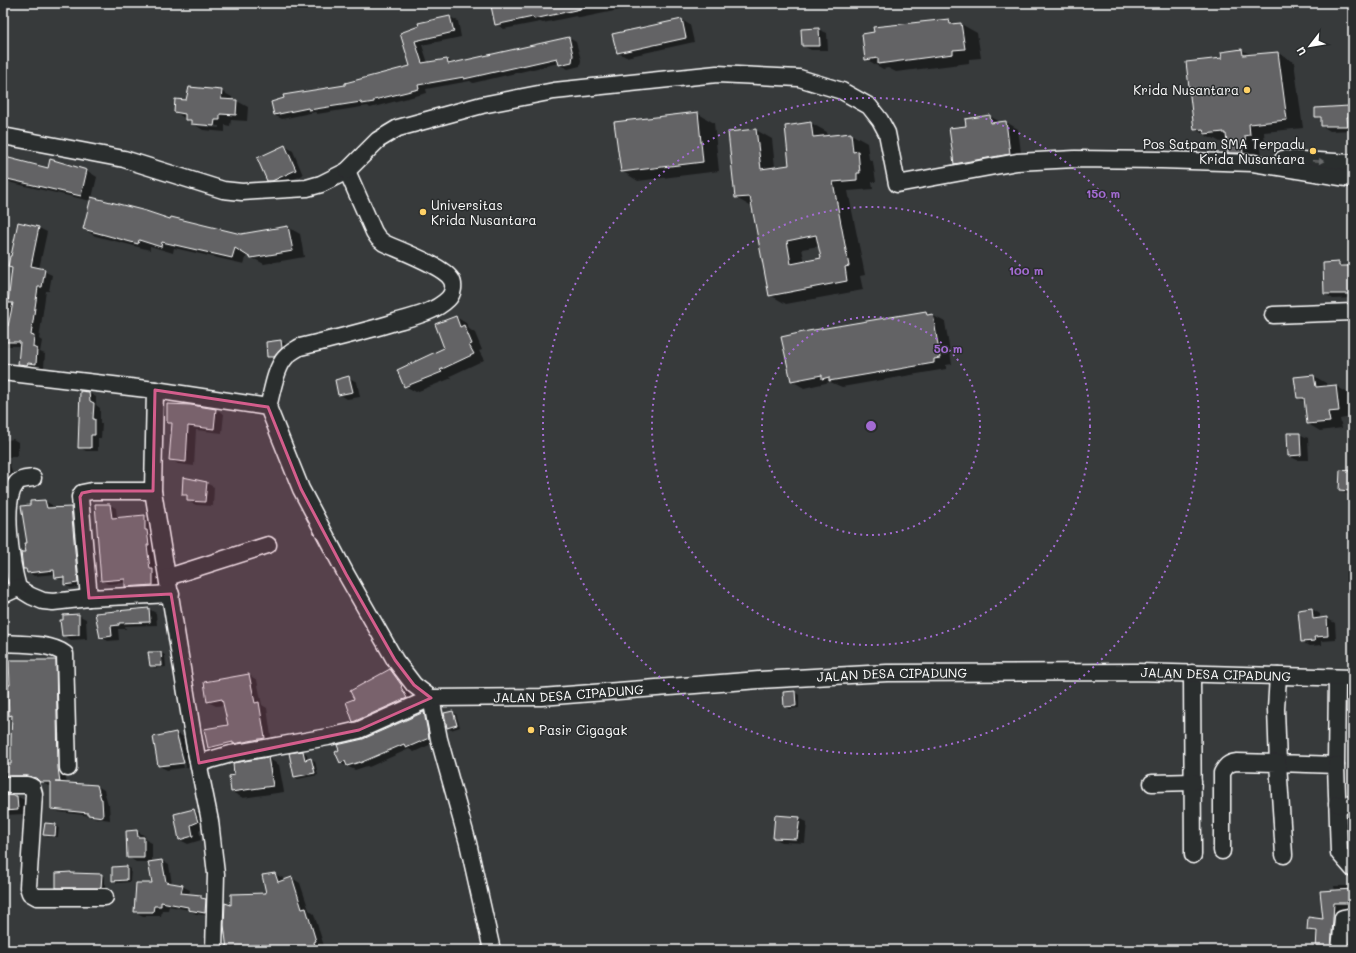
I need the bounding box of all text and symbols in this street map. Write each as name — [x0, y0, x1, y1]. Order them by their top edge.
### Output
north arrow — [1290, 26, 1330, 66]
text: U — [1293, 44, 1309, 59]
place label: Krida Nusantara — [1133, 81, 1239, 98]
marker: Krida Nusantara — [1242, 85, 1252, 95]
place label: Pos Satpam SMA Terpadu Krida Nusantara — [1143, 135, 1305, 167]
marker: Pos Satpam SMA Terpadu Krida Nusantara — [1308, 146, 1318, 156]
one-way arrow — [1312, 158, 1325, 164]
text: 150 m — [1086, 185, 1120, 201]
place label: Universitas Krida Nusantara — [431, 196, 537, 228]
marker: Universitas Krida Nusantara — [418, 207, 428, 217]
text: 100 m — [1009, 262, 1043, 278]
text: 50 m — [934, 340, 962, 356]
centre of rings — [864, 419, 878, 433]
street label: JALAN DESA CIPADUNG — [1140, 663, 1292, 684]
street label: JALAN DESA CIPADUNG — [816, 664, 967, 685]
street label: JALAN DESA CIPADUNG — [493, 680, 645, 705]
place label: Pasir Cigagak — [539, 721, 628, 738]
marker: Pasir Cigagak — [526, 725, 536, 735]

